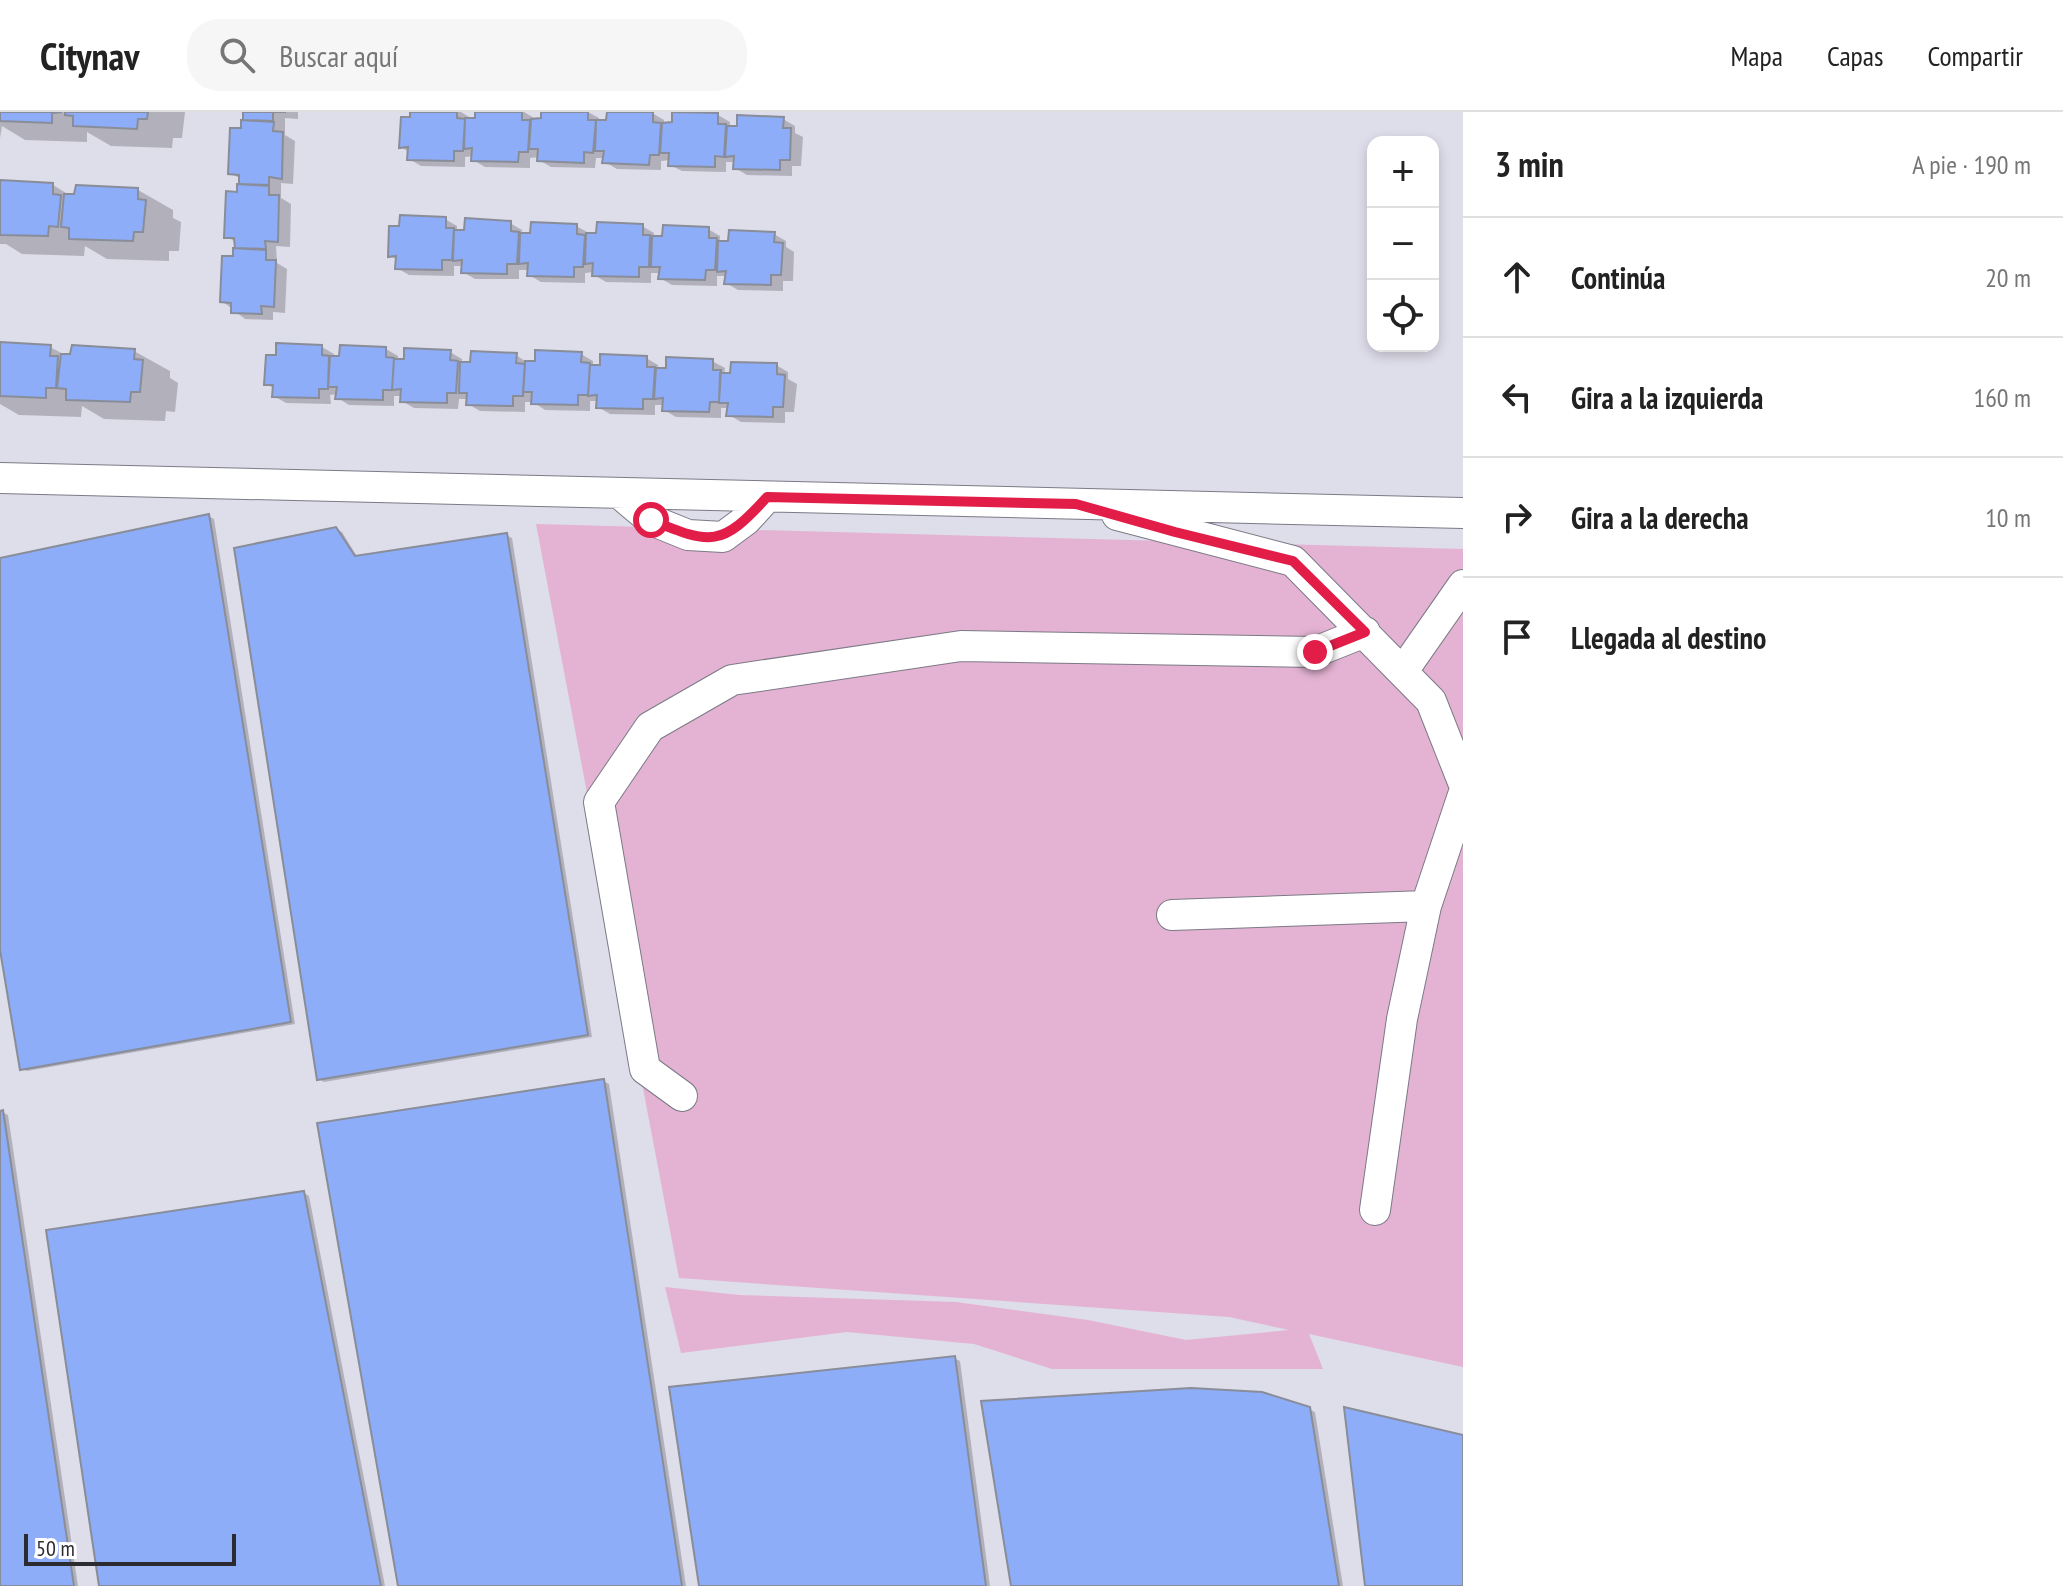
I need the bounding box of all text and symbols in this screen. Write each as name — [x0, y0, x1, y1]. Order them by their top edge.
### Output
search box — [187, 19, 747, 91]
text: Citynav — [40, 31, 139, 80]
icon: search — [215, 33, 259, 77]
text: Buscar aquí — [279, 36, 398, 75]
text: Mapa — [1731, 37, 1783, 74]
text: Capas — [1827, 37, 1883, 74]
text: Compartir — [1927, 37, 2023, 74]
map controls — [1367, 136, 1439, 352]
button: + — [1367, 136, 1439, 208]
text: 3 min — [1495, 142, 1564, 186]
text: A pie · 190 m — [1912, 148, 2031, 181]
button: − — [1367, 208, 1439, 280]
icon: ahead — [1495, 255, 1539, 299]
text: Continúa — [1571, 258, 1665, 297]
text: 20 m — [1985, 261, 2031, 294]
button: locate — [1367, 280, 1439, 352]
icon: left — [1495, 375, 1539, 419]
text: Gira a la izquierda — [1571, 378, 1763, 417]
text: 160 m — [1973, 381, 2031, 414]
icon: right — [1495, 495, 1539, 539]
text: Gira a la derecha — [1571, 498, 1749, 537]
text: 10 m — [1985, 501, 2031, 534]
route start — [633, 502, 669, 538]
icon: arrive — [1495, 615, 1539, 659]
text: Llegada al destino — [1571, 618, 1766, 657]
route end — [1297, 634, 1333, 670]
scale bar — [24, 1530, 236, 1566]
text: 50 m — [36, 1534, 75, 1562]

